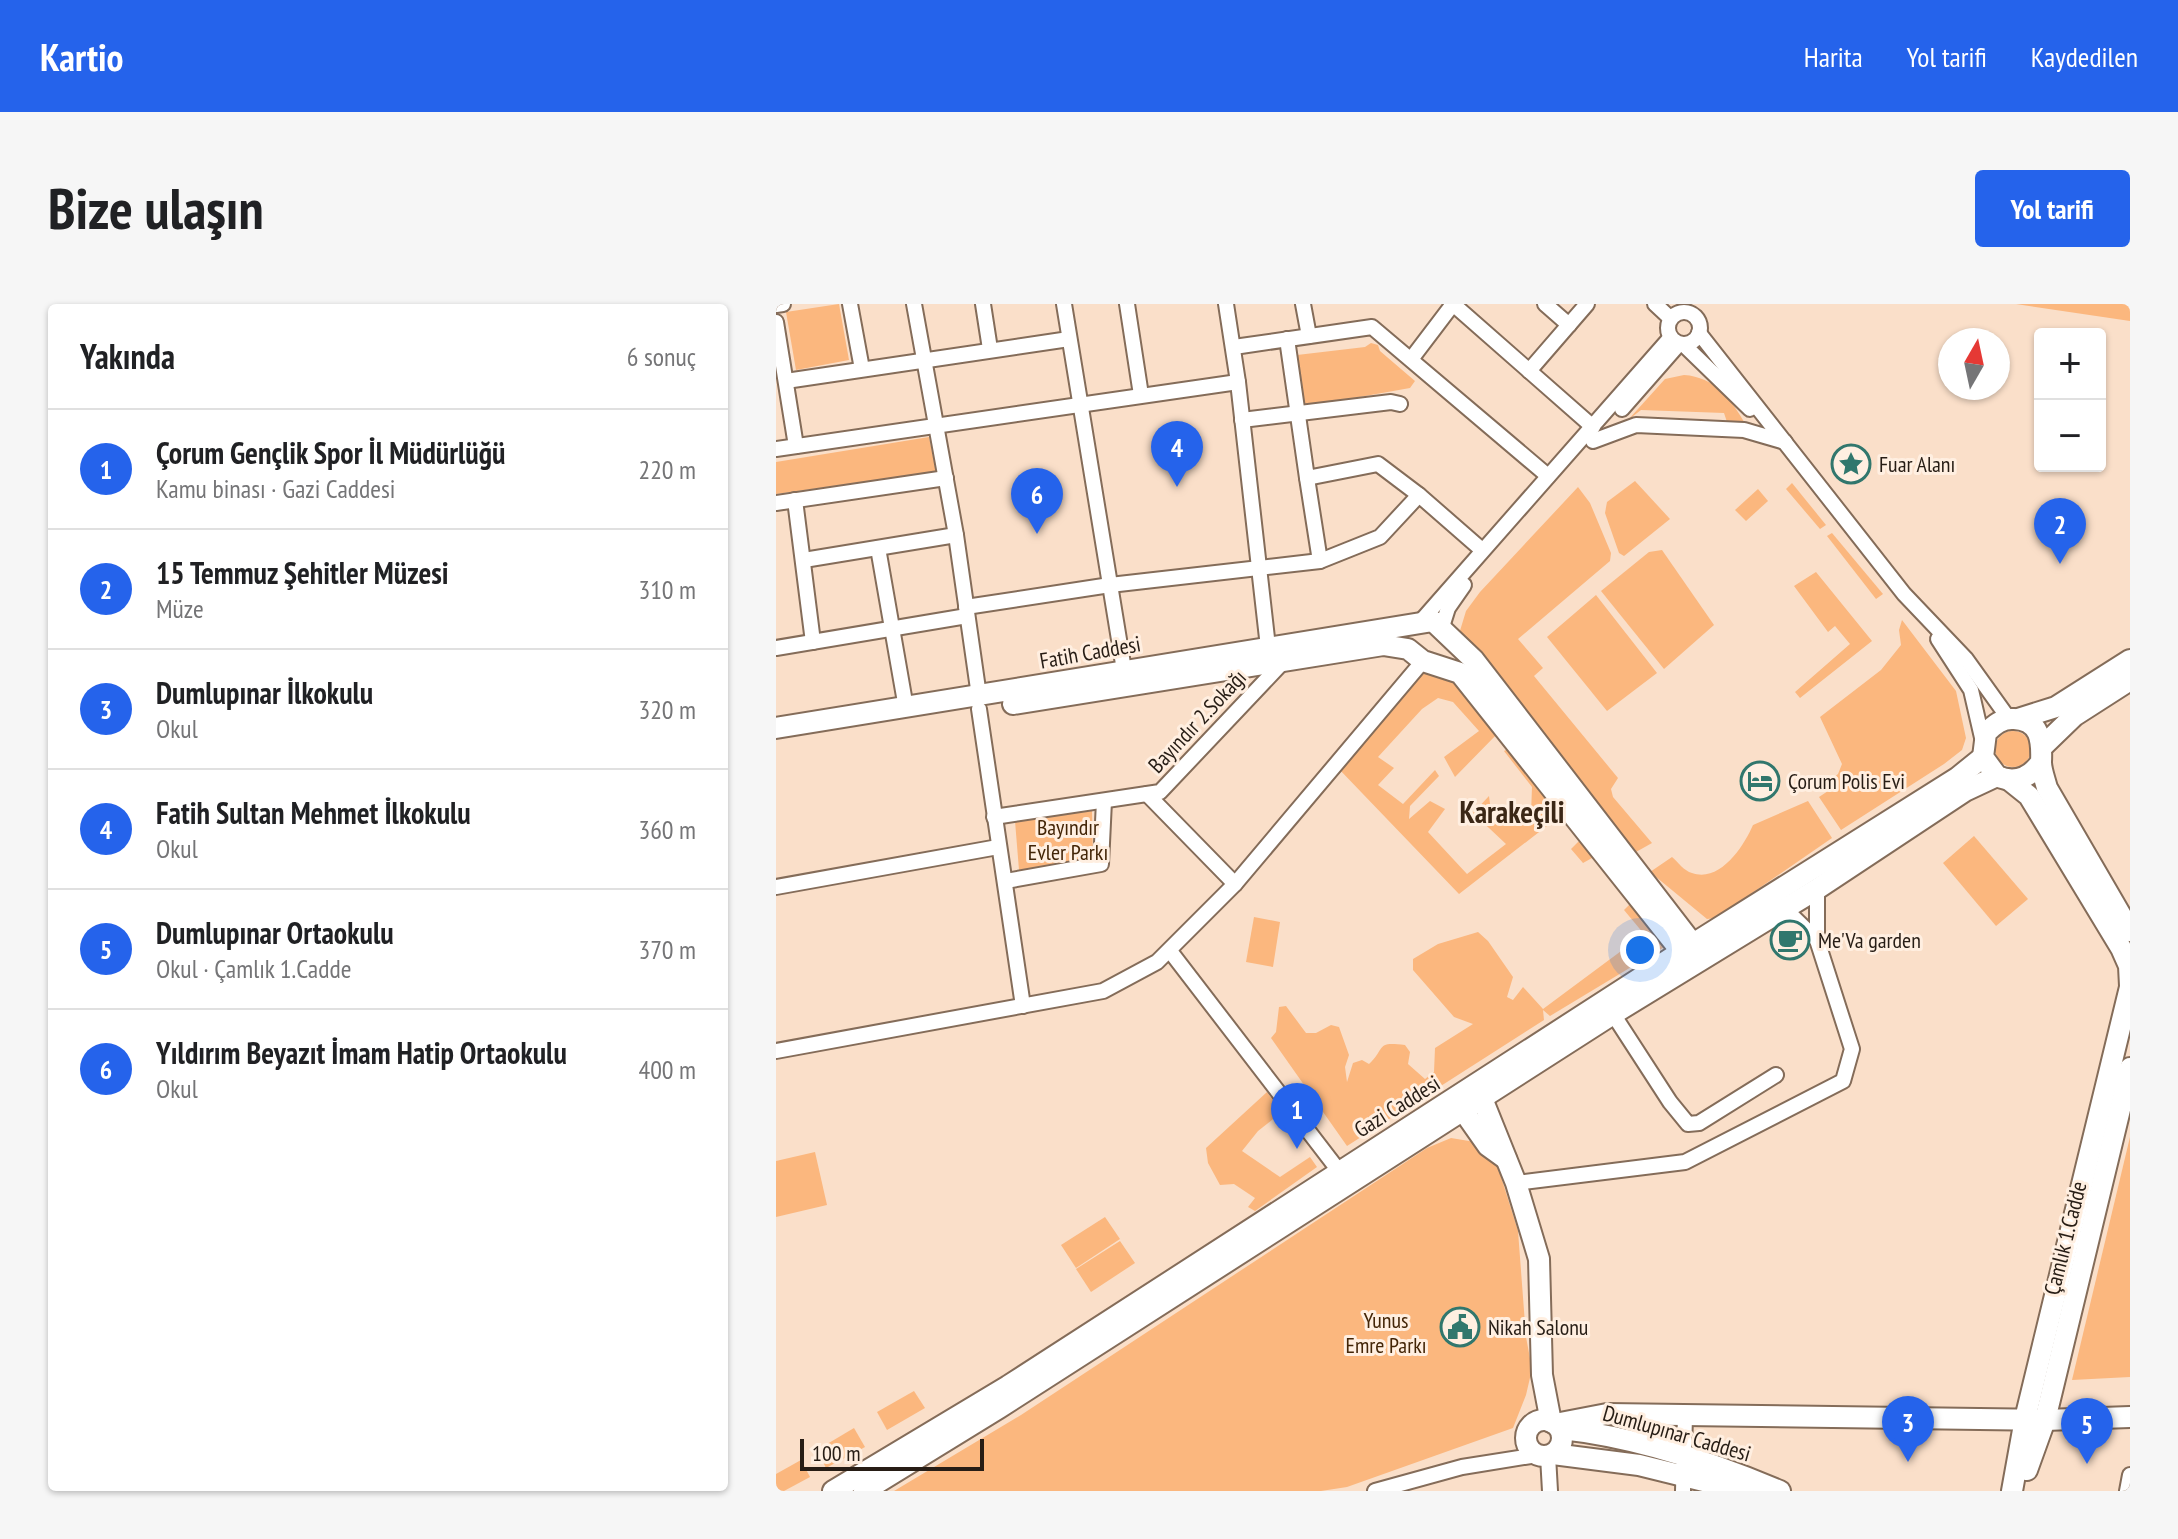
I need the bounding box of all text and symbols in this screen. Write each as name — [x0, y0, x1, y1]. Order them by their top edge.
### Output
text: Kartio — [40, 32, 124, 81]
text: Harita — [1804, 38, 1863, 75]
text: Yol tarifi — [1907, 38, 1987, 75]
text: Kaydedilen — [2031, 38, 2138, 75]
button: Yol tarifi — [1975, 170, 2130, 247]
text: Bize ulaşın — [48, 172, 264, 244]
north arrow — [1938, 328, 2010, 400]
map controls — [2034, 328, 2106, 472]
button: + — [2034, 328, 2106, 400]
text: Yakında — [80, 334, 175, 378]
text: 6 sonuç — [627, 340, 696, 373]
button: − — [2034, 400, 2106, 472]
pin: 4 — [1151, 421, 1203, 487]
text: Çorum Gençlik Spor İl Müdürlüğü — [156, 433, 505, 472]
place icon: Fuar Alanı — [1830, 443, 1872, 485]
place label: Fuar Alanı — [1879, 450, 1955, 478]
text: 1 — [100, 453, 112, 486]
text: 220 m — [638, 453, 696, 486]
pin: 6 — [1011, 468, 1063, 534]
text: Kamu binası · Gazi Caddesi — [156, 472, 396, 505]
pin: 2 — [2034, 498, 2086, 564]
text: 15 Temmuz Şehitler Müzesi — [156, 553, 449, 592]
text: 2 — [100, 573, 112, 606]
text: 310 m — [638, 573, 696, 606]
text: Müze — [156, 592, 204, 625]
street label: Fatih Caddesi — [1037, 629, 1143, 675]
street label: Bayındır 2.Sokağı — [1142, 663, 1252, 779]
text: Dumlupınar İlkokulu — [156, 673, 373, 712]
text: 3 — [100, 693, 112, 726]
text: 320 m — [638, 693, 696, 726]
text: Okul — [156, 712, 198, 745]
hotel icon: Çorum Polis Evi — [1739, 760, 1781, 802]
place label: Çorum Polis Evi — [1788, 767, 1905, 795]
district label: Karakeçili — [1460, 792, 1564, 831]
text: Fatih Sultan Mehmet İlkokulu — [156, 793, 471, 832]
text: 4 — [100, 813, 112, 846]
text: 360 m — [638, 813, 696, 846]
park label: Bayındır Evler Parkı — [1028, 813, 1108, 866]
text: Okul — [156, 832, 198, 865]
text: Dumlupınar Ortaokulu — [156, 913, 394, 952]
cafe icon: Me'Va garden — [1769, 919, 1811, 961]
place label: Me'Va garden — [1818, 926, 1921, 954]
your location — [1620, 930, 1660, 970]
text: 5 — [100, 933, 112, 966]
text: 370 m — [638, 933, 696, 966]
text: Okul · Çamlık 1.Cadde — [156, 952, 351, 985]
text: Yıldırım Beyazıt İmam Hatip Ortaokulu — [156, 1033, 567, 1072]
text: 6 — [100, 1053, 112, 1086]
text: 400 m — [638, 1053, 696, 1086]
street label: Gazi Caddesi — [1349, 1069, 1445, 1143]
text: Okul — [156, 1072, 198, 1105]
pin: 1 — [1271, 1083, 1323, 1149]
street label: Çamlık 1.Cadde — [2037, 1178, 2093, 1298]
park label: Yunus Emre Parkı — [1345, 1306, 1427, 1359]
public building icon: Nikah Salonu — [1439, 1306, 1481, 1348]
place label: Nikah Salonu — [1488, 1313, 1588, 1341]
pin: 3 — [1882, 1396, 1934, 1462]
pin: 5 — [2061, 1398, 2113, 1464]
street label: Dumlupınar Caddesi — [1600, 1399, 1754, 1467]
scale bar — [800, 1435, 984, 1471]
text: 100 m — [812, 1439, 861, 1467]

